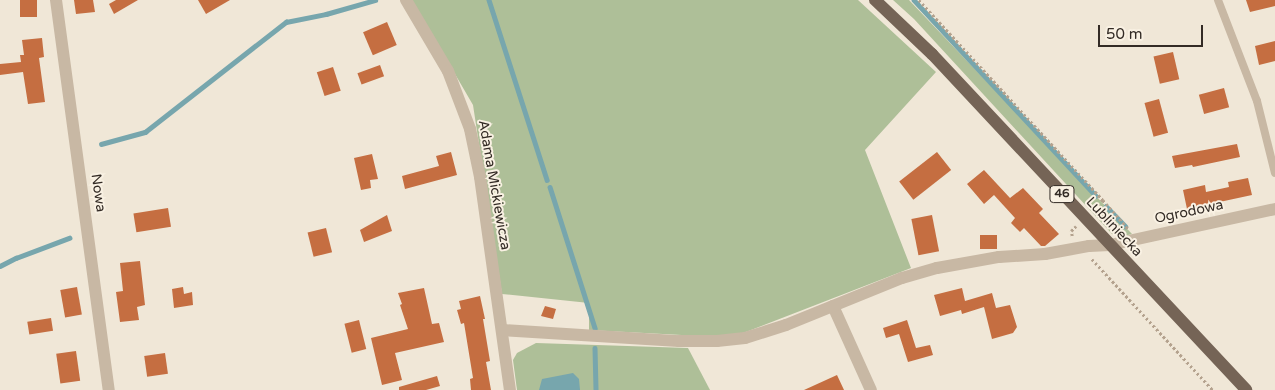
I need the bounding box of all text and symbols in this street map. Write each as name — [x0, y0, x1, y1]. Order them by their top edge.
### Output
scale bar — [1100, 15, 1205, 47]
text: 50 m — [1106, 25, 1143, 43]
street label: Adama Mickiewicza — [474, 119, 514, 251]
street label: Nowa — [87, 173, 109, 213]
road number: 46 — [1048, 184, 1076, 203]
street label: Lubliniecka — [1082, 194, 1146, 260]
street label: Ogrodowa — [1153, 197, 1225, 227]

